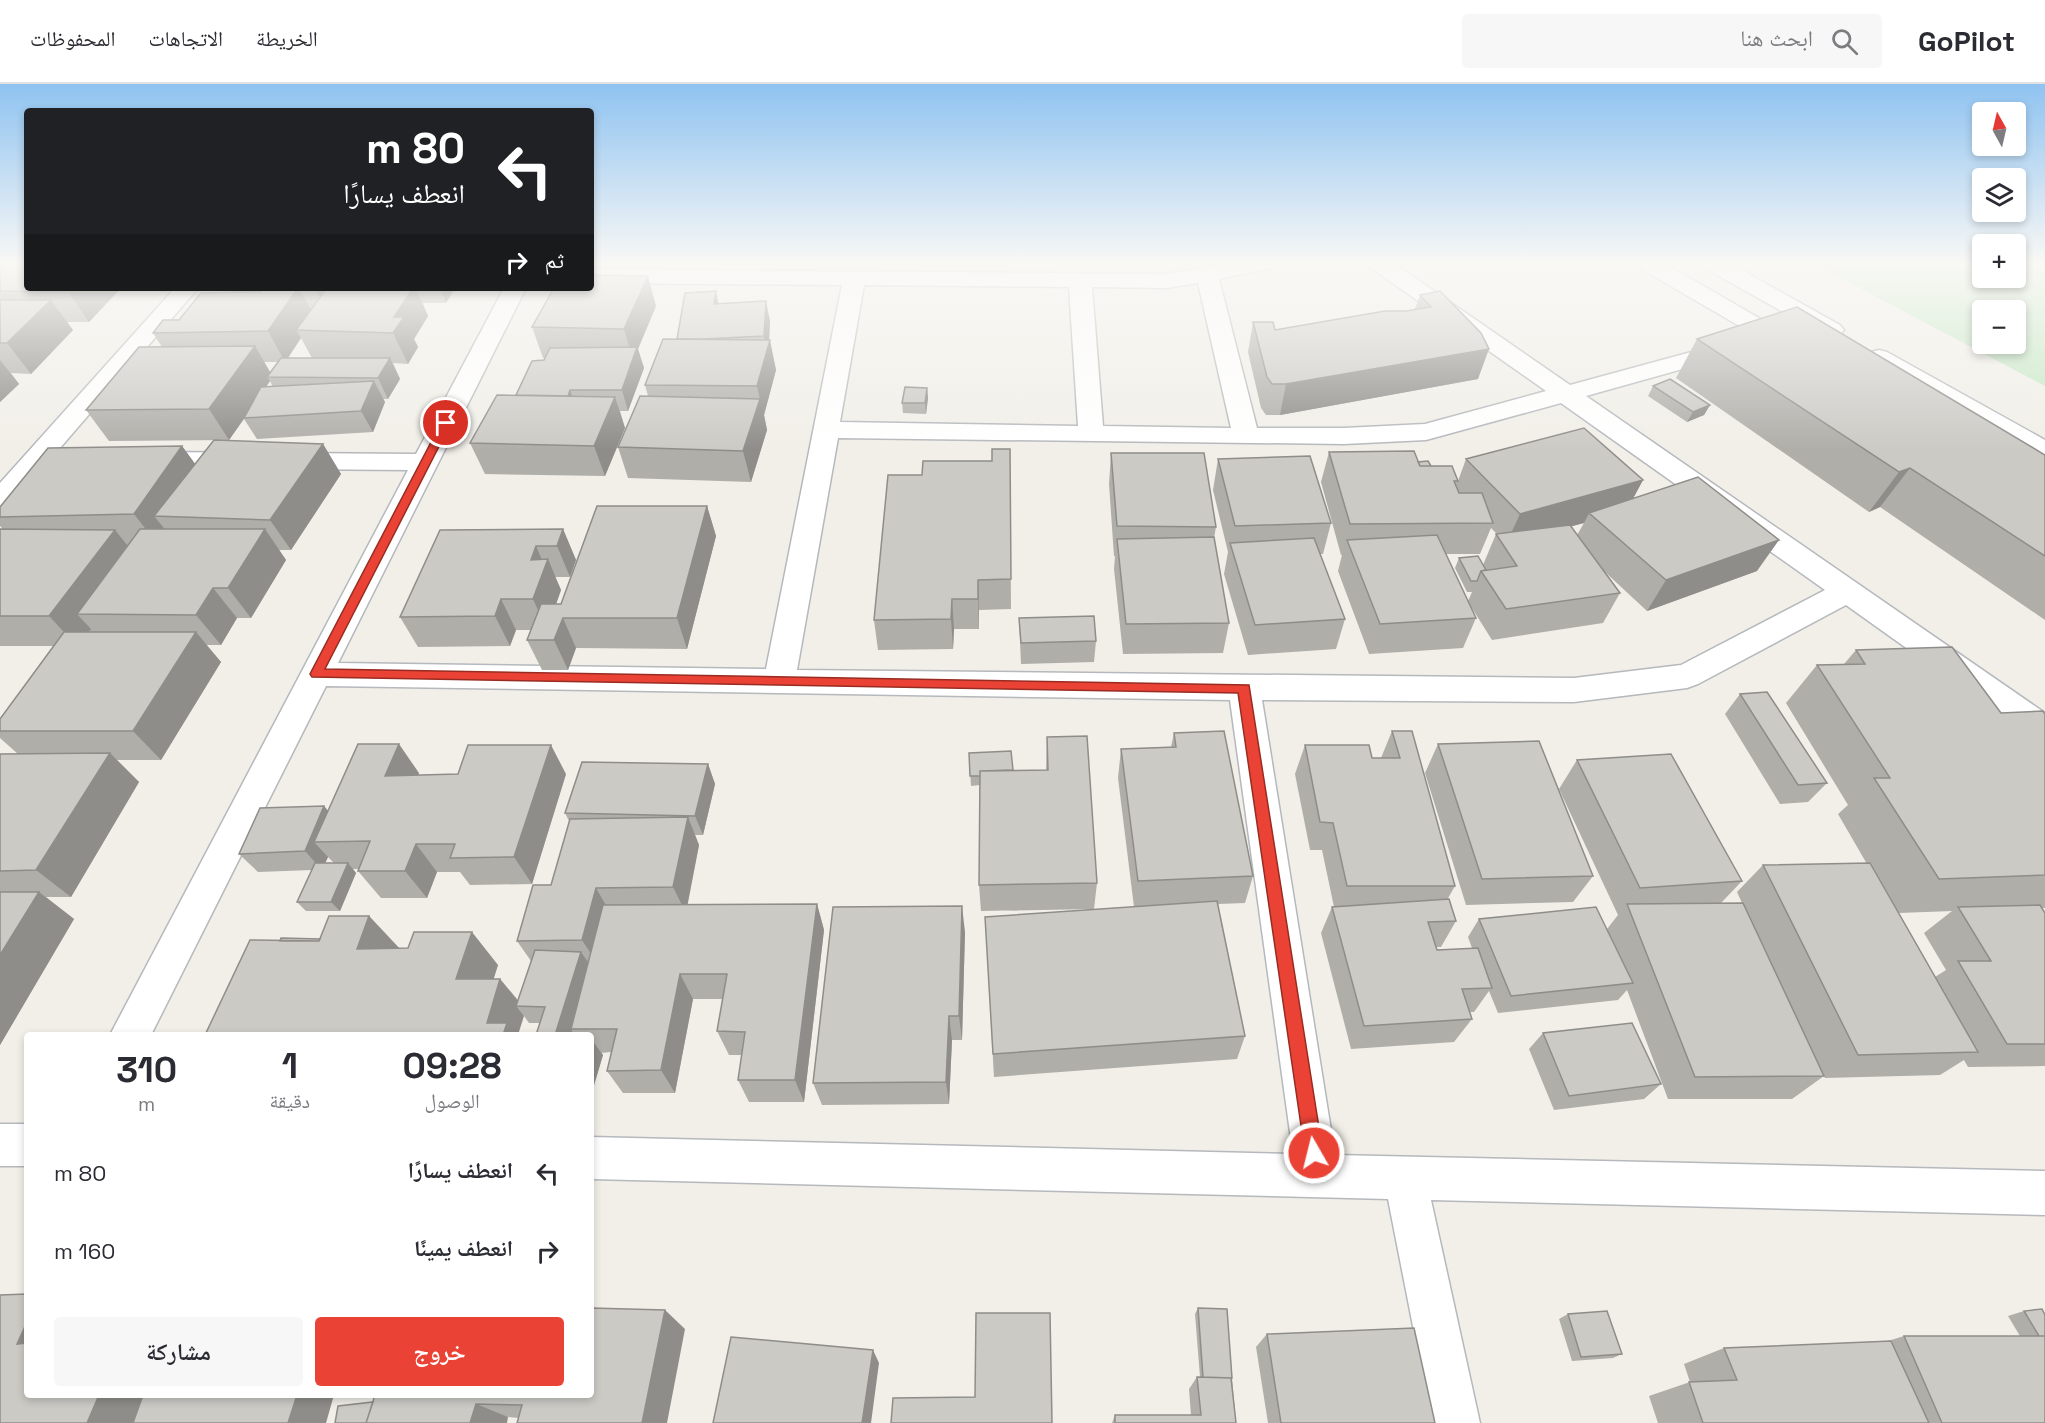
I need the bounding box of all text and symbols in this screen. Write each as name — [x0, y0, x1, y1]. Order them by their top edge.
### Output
search box — [1462, 14, 1882, 68]
text: GoPilot — [1918, 23, 2015, 59]
text: ابحث هنا — [1740, 24, 1813, 52]
text: المحفوظات — [30, 25, 115, 52]
text: الاتجاهات — [148, 25, 223, 52]
text: الخريطة — [256, 25, 318, 52]
icon: search — [1828, 25, 1861, 58]
north arrow — [1972, 102, 2026, 156]
map controls — [1972, 102, 2026, 354]
text: 80 m — [366, 122, 465, 175]
icon: left — [486, 132, 564, 210]
button: layers — [1972, 168, 2026, 222]
text: انعطف يسارًا — [343, 176, 465, 211]
button: + — [1972, 234, 2026, 288]
icon: right — [500, 246, 533, 279]
text: ثم — [545, 246, 564, 274]
button: − — [1972, 300, 2026, 354]
pin — [420, 397, 471, 448]
icon: arrive — [429, 406, 462, 439]
text: 1 — [282, 1043, 298, 1089]
text: 09:28 — [402, 1043, 502, 1089]
text: 310 — [116, 1047, 177, 1093]
text: دقيقة — [269, 1088, 310, 1114]
text: الوصول — [424, 1088, 480, 1114]
text: m — [138, 1091, 155, 1117]
position arrow — [1282, 1121, 1346, 1185]
text: انعطف يسارًا — [408, 1156, 513, 1184]
icon: left — [531, 1157, 564, 1190]
text: 80 m — [54, 1159, 106, 1187]
text: انعطف يمينًا — [414, 1234, 513, 1262]
icon: right — [531, 1235, 564, 1268]
text: 160 m — [54, 1237, 115, 1265]
button: مشاركة — [54, 1317, 303, 1386]
button: خروج — [315, 1317, 564, 1386]

